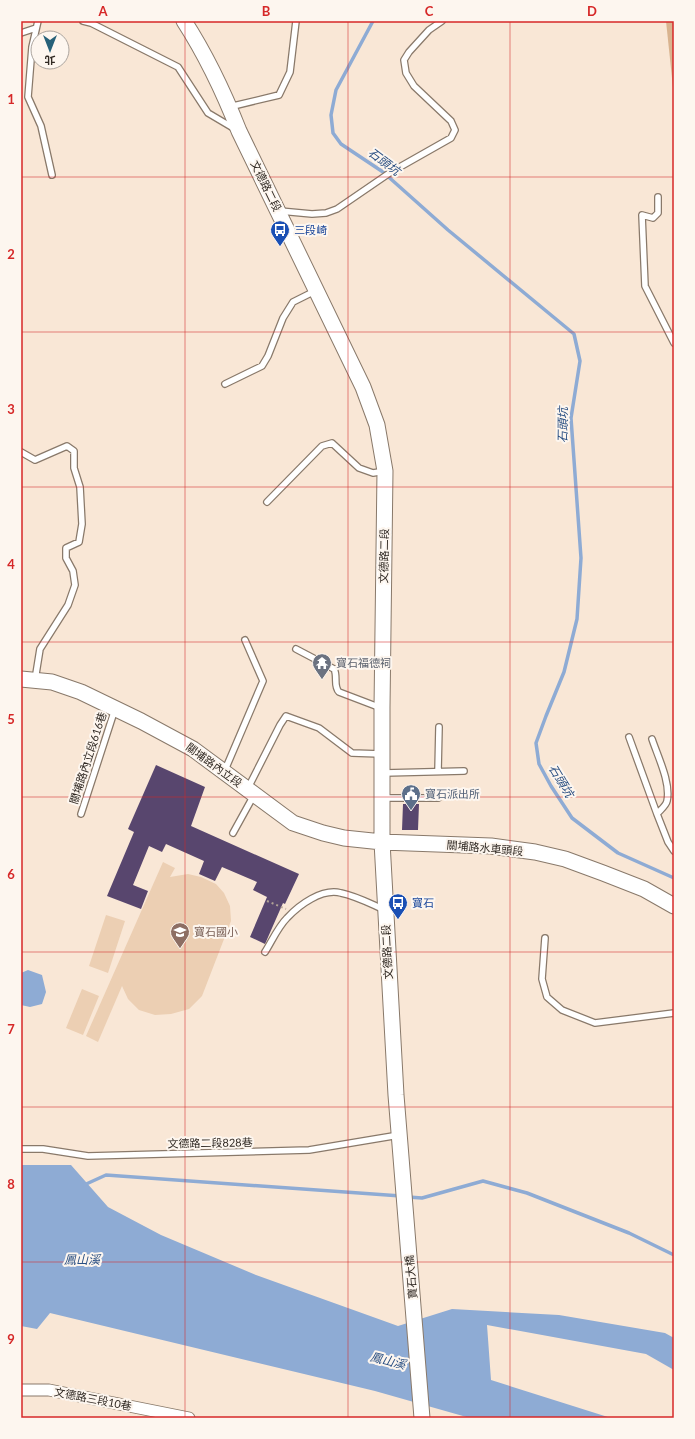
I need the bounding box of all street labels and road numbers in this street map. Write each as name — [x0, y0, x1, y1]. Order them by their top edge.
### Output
street label: 文德路二段 — [249, 158, 284, 213]
street label: 文德路二段 — [377, 528, 390, 584]
street label: 關埔路內立段616巷 — [66, 710, 109, 806]
street label: 關埔路內立段 — [184, 740, 245, 789]
street label: 關埔路水車頭段 — [446, 838, 524, 857]
street label: 文德路二段 — [379, 924, 394, 980]
street label: 文德路二段828巷 — [167, 1135, 253, 1150]
street label: 寶石大橋 — [402, 1255, 419, 1300]
street label: 文德路三段10巷 — [53, 1385, 133, 1412]

